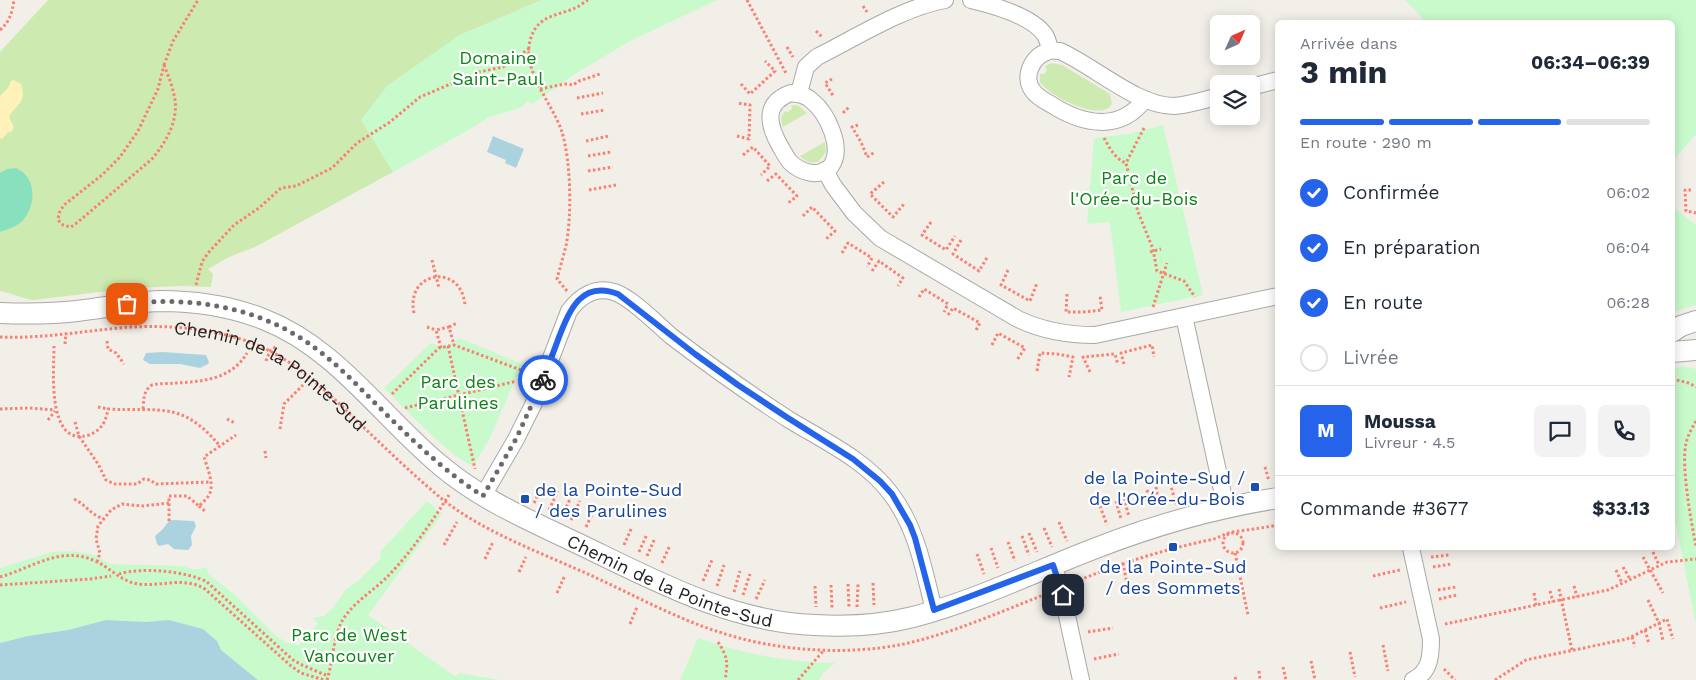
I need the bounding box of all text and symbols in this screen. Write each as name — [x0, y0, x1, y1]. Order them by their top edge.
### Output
north arrow — [1210, 15, 1260, 65]
map controls — [1210, 15, 1260, 125]
text: Arrivée dans — [1300, 34, 1398, 53]
park label: Domaine Saint-Paul — [452, 47, 544, 89]
text: 06:34–06:39 — [1531, 51, 1650, 74]
text: 3 min — [1300, 53, 1387, 91]
button: layers — [1210, 75, 1260, 125]
text: En route · 290 m — [1300, 133, 1432, 152]
park label: Parc de l'Orée-du-Bois — [1070, 167, 1198, 209]
icon: check — [1300, 179, 1328, 207]
text: Confirmée — [1343, 181, 1439, 204]
text: 06:02 — [1606, 183, 1650, 202]
icon: check — [1300, 234, 1328, 262]
text: En préparation — [1343, 236, 1480, 259]
text: 06:04 — [1606, 238, 1650, 257]
pin — [106, 283, 148, 325]
icon: check — [1300, 289, 1328, 317]
icon: bag — [113, 290, 141, 318]
text: En route — [1343, 291, 1423, 314]
text: 06:28 — [1606, 293, 1650, 312]
street label: Chemin de la Pointe-Sud — [173, 317, 371, 435]
text: Livrée — [1343, 346, 1399, 369]
courier — [518, 355, 568, 405]
icon: bike — [529, 366, 557, 394]
park label: Parc des Parulines — [418, 371, 498, 413]
button: chat — [1534, 405, 1586, 457]
button: phone — [1598, 405, 1650, 457]
text: Moussa — [1364, 410, 1436, 433]
text: M — [1317, 419, 1335, 442]
text: Livreur · 4.5 — [1364, 433, 1455, 452]
place label: de la Pointe-Sud / de l'Orée-du-Bois — [1084, 467, 1245, 509]
place label: de la Pointe-Sud / des Parulines — [535, 479, 682, 521]
marker: de la Pointe-Sud / de l'Orée-du-Bois — [1249, 481, 1261, 493]
marker: de la Pointe-Sud / des Parulines — [519, 493, 531, 505]
text: Commande #3677 — [1300, 497, 1468, 520]
text: $33.13 — [1592, 497, 1650, 520]
street label: Chemin de la Pointe-Sud — [564, 530, 775, 631]
marker: de la Pointe-Sud / des Sommets — [1167, 541, 1179, 553]
place label: de la Pointe-Sud / des Sommets — [1099, 556, 1247, 598]
pin — [1042, 574, 1084, 616]
icon: home — [1049, 581, 1077, 609]
park label: Parc de West Vancouver — [291, 624, 407, 666]

